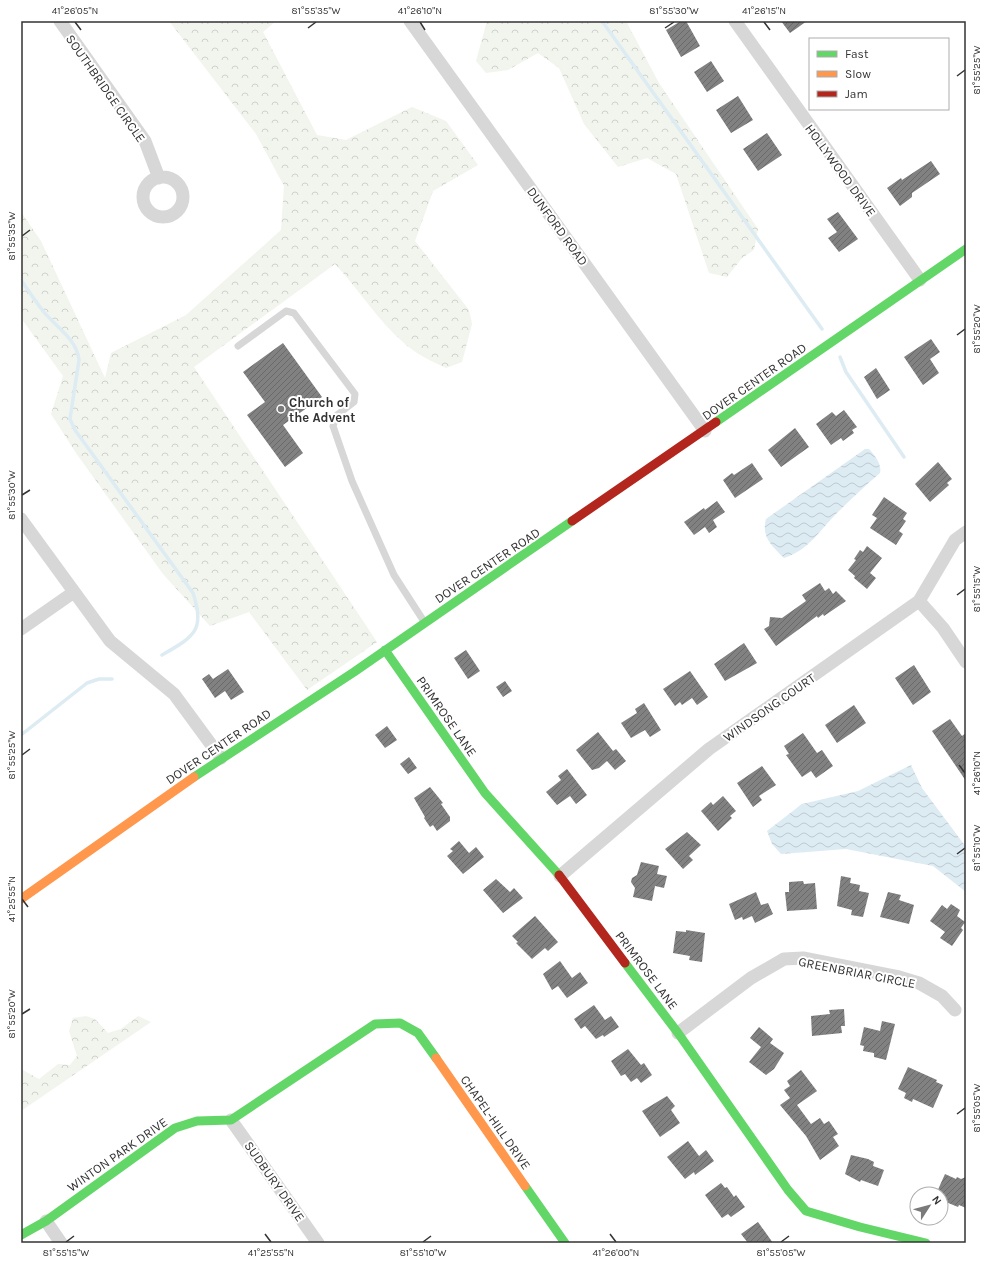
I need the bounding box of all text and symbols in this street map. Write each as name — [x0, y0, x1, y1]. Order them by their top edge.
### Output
text: 41°26'05"N — [52, 5, 98, 17]
text: 81°55'35"W — [291, 5, 341, 17]
text: 41°26'10"N — [398, 5, 442, 17]
text: 81°55'30"W — [649, 5, 699, 17]
text: 41°26'15"N — [742, 5, 786, 17]
street label: SOUTHBRIDGE CIRCLE — [63, 32, 148, 145]
legend — [809, 38, 949, 110]
text: 81°55'25"W — [971, 45, 983, 94]
text: Fast — [845, 47, 869, 61]
text: Slow — [845, 67, 871, 81]
text: Jam — [845, 87, 868, 101]
street label: HOLLYWOOD DRIVE — [802, 121, 879, 219]
street label: DUNFORD ROAD — [524, 184, 591, 268]
text: 81°55'35"W — [6, 211, 18, 261]
text: 81°55'20"W — [971, 304, 983, 354]
street label: DOVER CENTER ROAD — [699, 340, 809, 423]
place label: Church of the Advent — [289, 395, 355, 425]
marker: Church of the Advent — [276, 404, 286, 414]
text: 81°55'30"W — [6, 470, 18, 520]
street label: DOVER CENTER ROAD — [432, 525, 543, 606]
text: 81°55'15"W — [971, 566, 983, 612]
street label: WINDSONG COURT — [720, 670, 818, 745]
street label: PRIMROSE LANE — [413, 673, 480, 759]
street label: DOVER CENTER ROAD — [163, 706, 274, 787]
text: 81°55'25"W — [6, 730, 18, 779]
text: 41°26'10"N — [971, 751, 983, 795]
text: 81°55'10"W — [971, 825, 983, 871]
text: 41°25'55"N — [6, 876, 18, 922]
street label: PRIMROSE LANE — [612, 928, 681, 1012]
street label: GREENBRIAR CIRCLE — [797, 954, 917, 991]
text: 81°55'20"W — [6, 989, 18, 1039]
street label: CHAPEL-HILL DRIVE — [457, 1072, 534, 1172]
text: 81°55'05"W — [971, 1083, 983, 1133]
street label: WINTON PARK DRIVE — [64, 1114, 170, 1195]
street label: SUDBURY DRIVE — [241, 1138, 308, 1224]
north arrow — [909, 1186, 949, 1226]
text: N — [929, 1193, 944, 1207]
text: 81°55'15"W — [43, 1247, 89, 1259]
text: 41°25'55"N — [248, 1247, 294, 1259]
text: 81°55'10"W — [400, 1247, 446, 1259]
text: 41°26'00"N — [593, 1247, 639, 1259]
text: 81°55'05"W — [756, 1247, 806, 1259]

